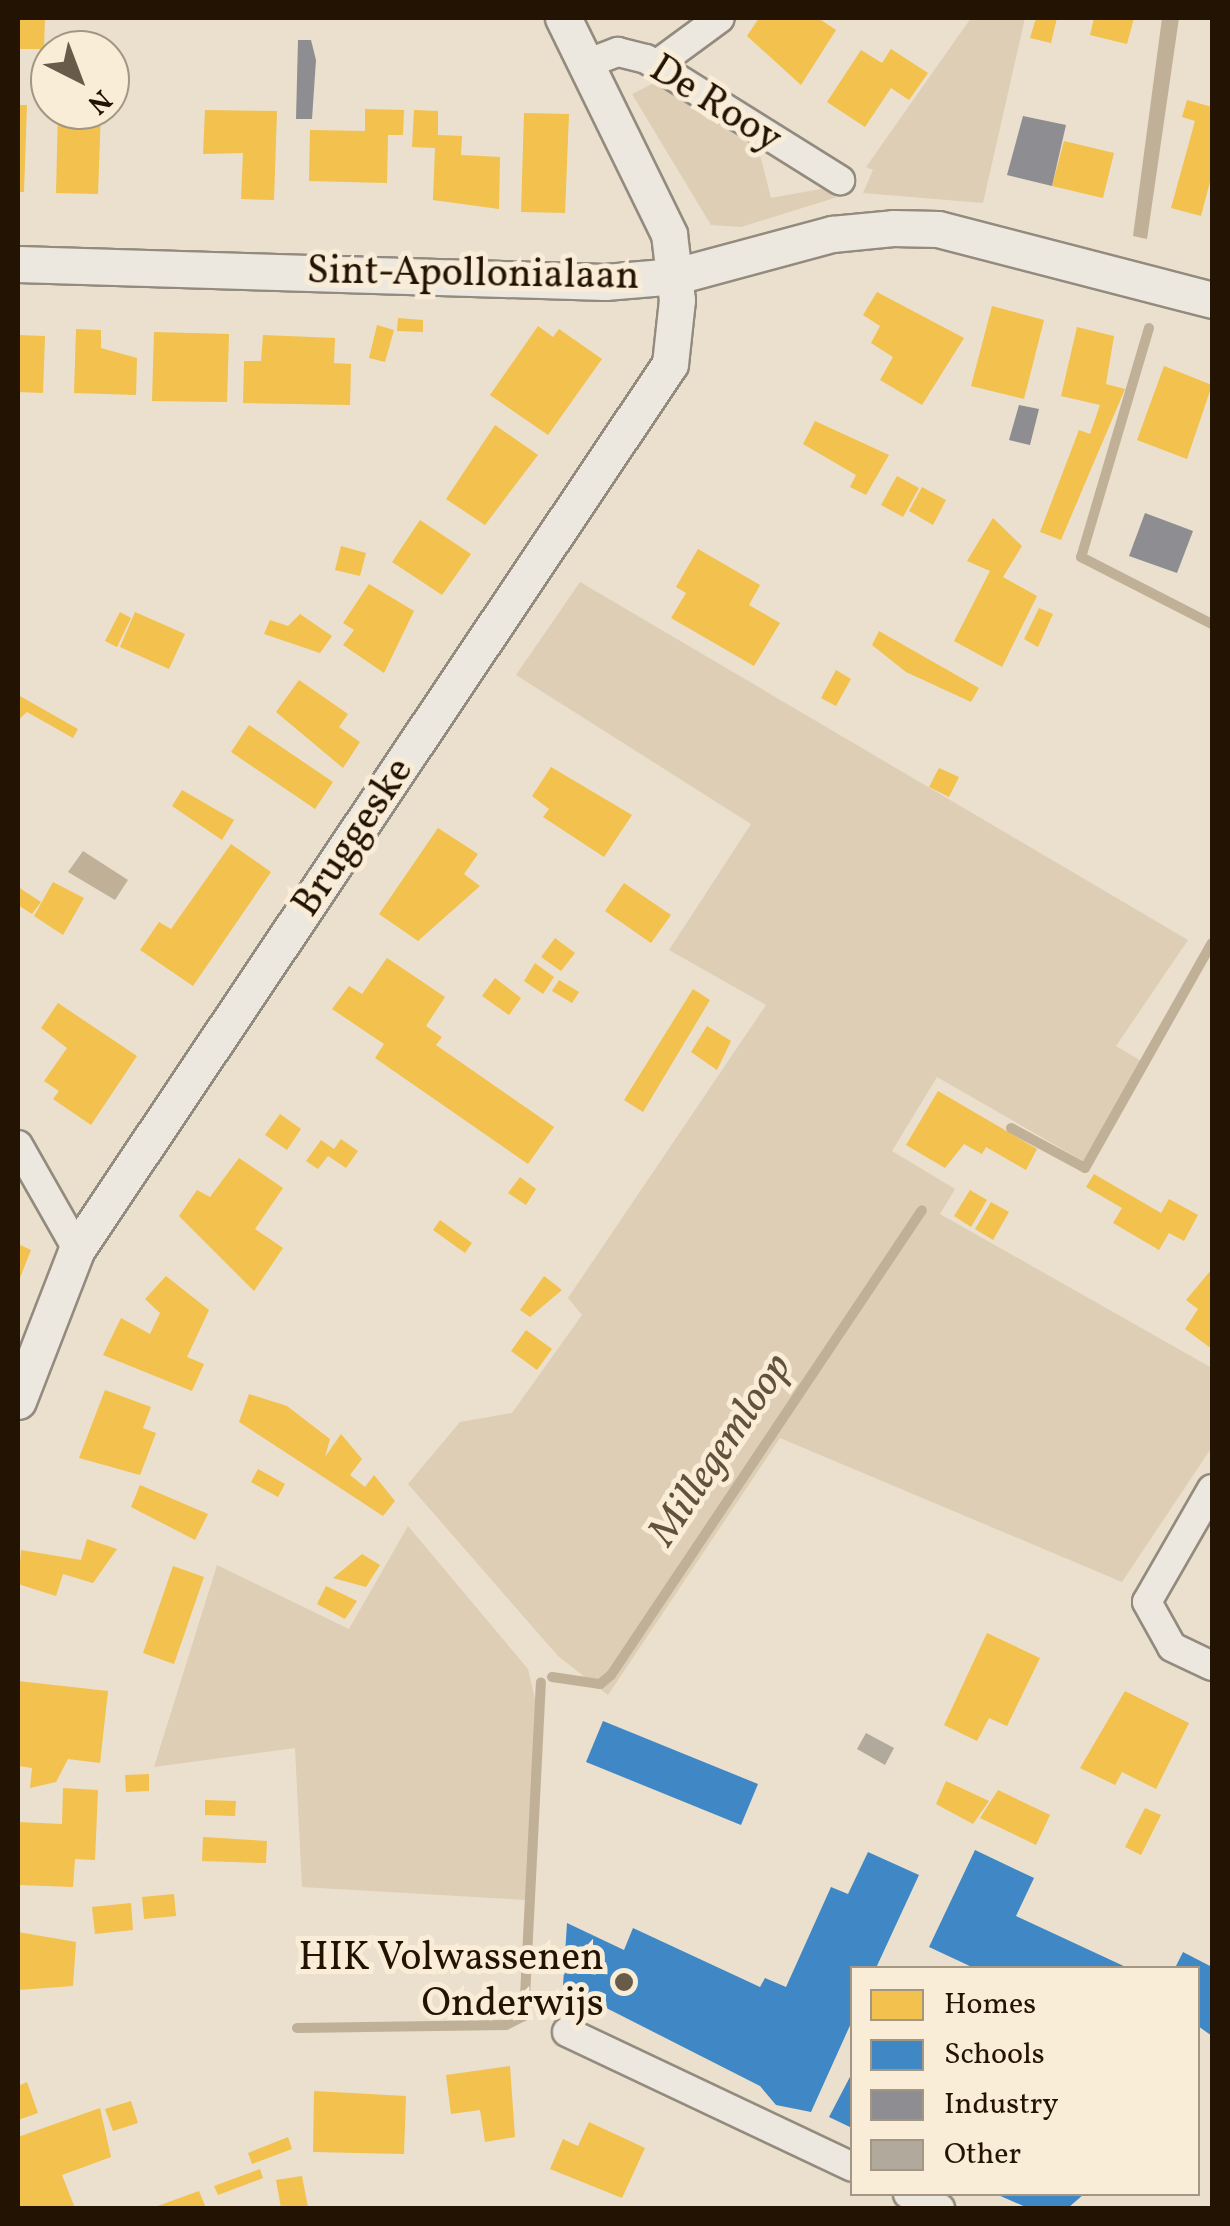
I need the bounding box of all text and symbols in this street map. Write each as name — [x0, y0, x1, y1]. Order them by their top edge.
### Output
north arrow — [30, 30, 130, 130]
street label: De Rooy — [640, 46, 790, 164]
text: N — [78, 80, 120, 122]
street label: Sint-Apollonialaan — [306, 248, 640, 302]
street label: Bruggeske — [283, 749, 425, 927]
water label: Millegemloop — [640, 1346, 804, 1556]
place label: HIK Volwassenen Onderwijs — [297, 1935, 604, 2029]
legend — [850, 1966, 1200, 2196]
marker: HIK Volwassenen Onderwijs — [613, 1971, 635, 1993]
text: Homes — [944, 1984, 1036, 2026]
text: Schools — [944, 2034, 1045, 2076]
text: Industry — [944, 2084, 1059, 2126]
text: Other — [944, 2134, 1021, 2176]

